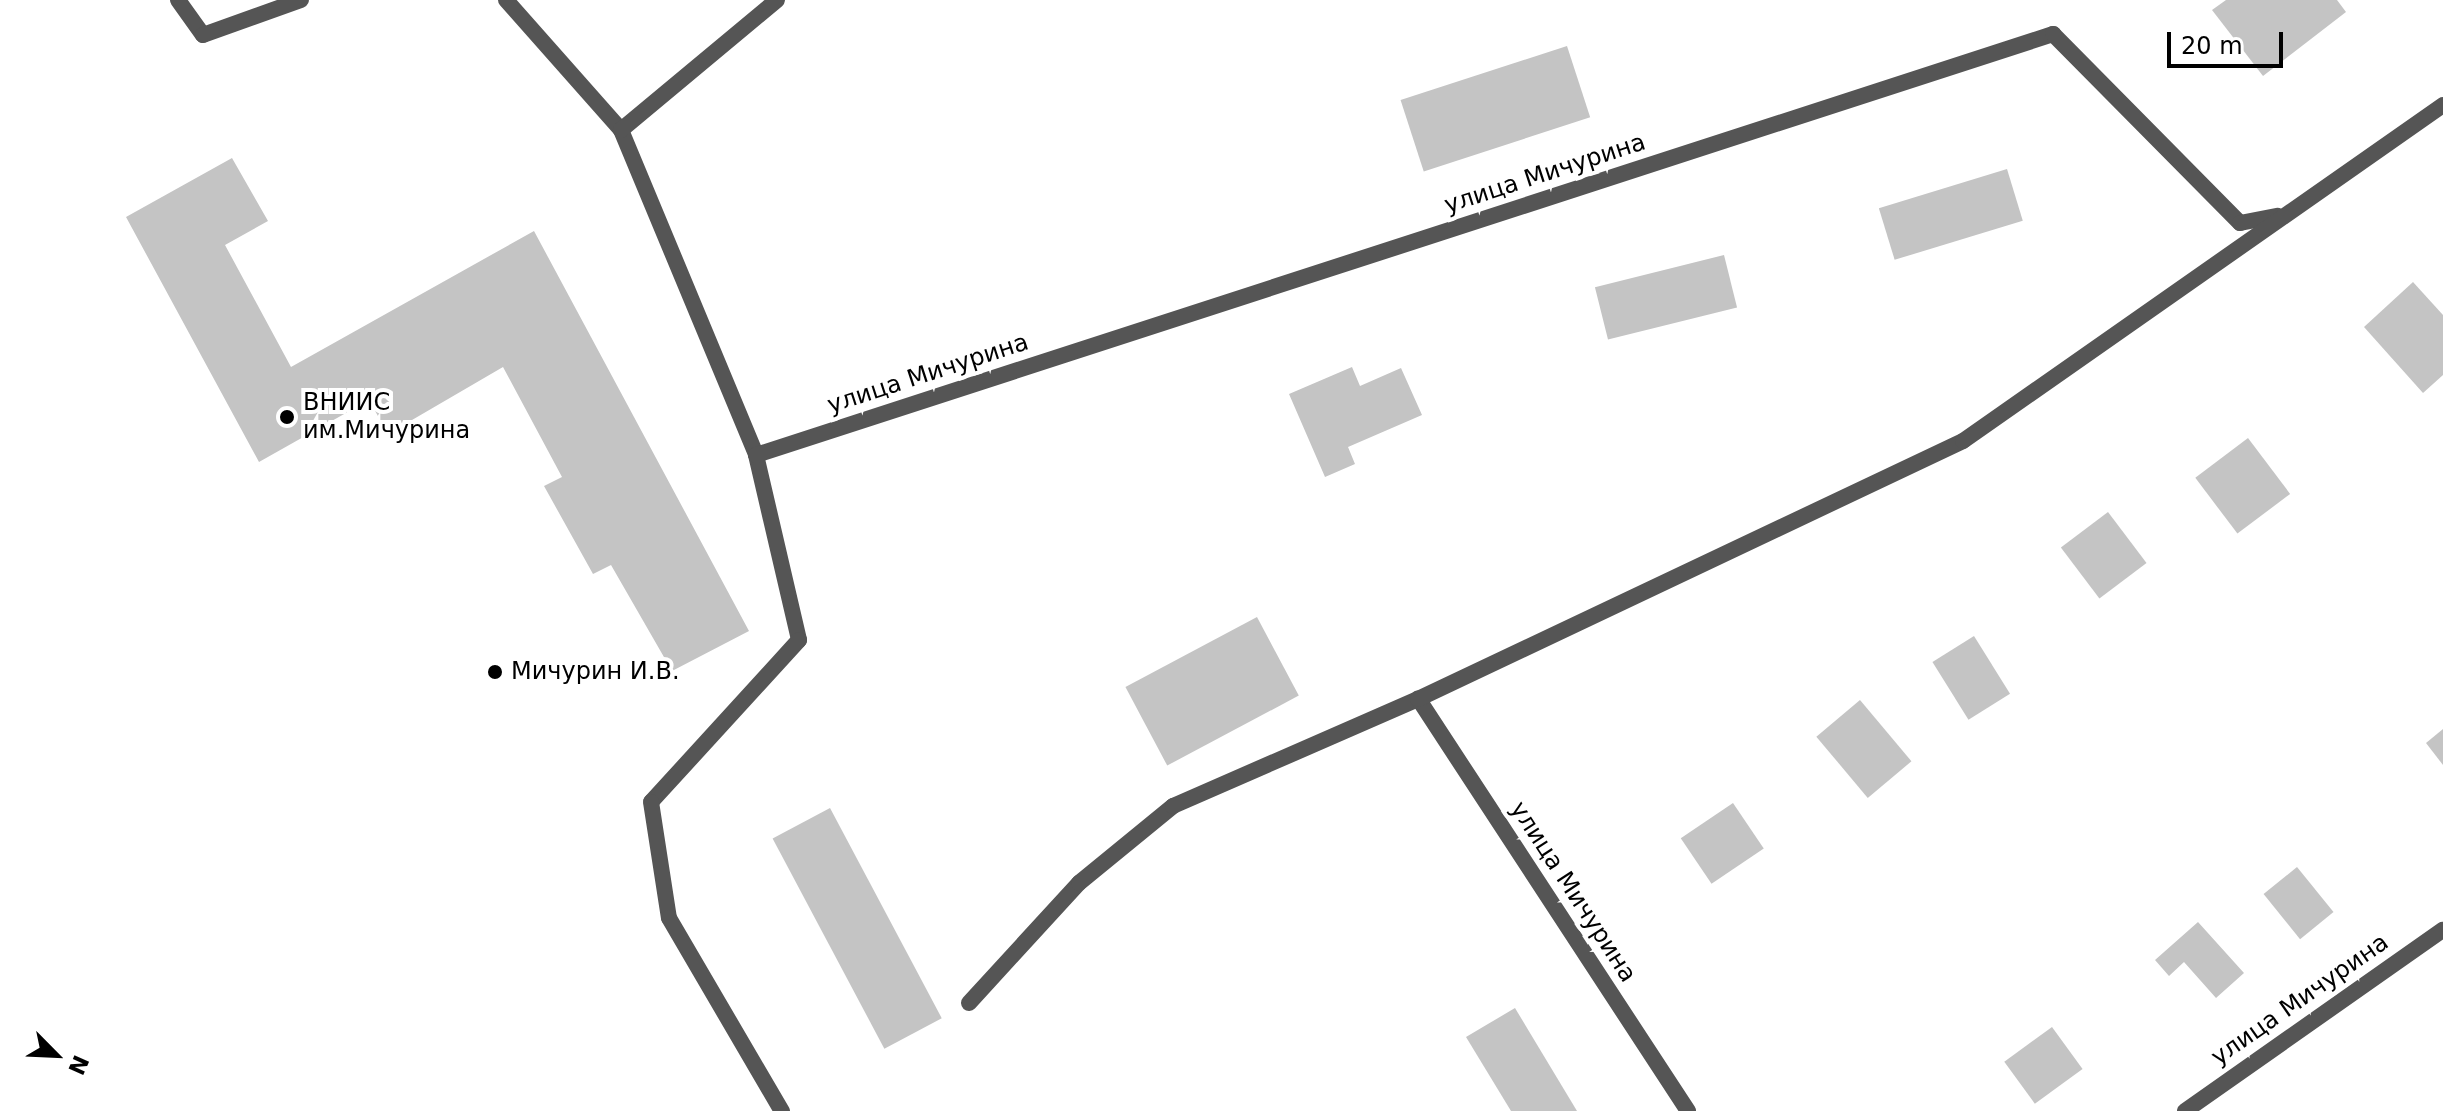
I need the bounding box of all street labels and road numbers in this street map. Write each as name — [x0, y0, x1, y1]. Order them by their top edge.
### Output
street label: улица Мичурина — [1441, 128, 1649, 220]
street label: улица Мичурина — [824, 328, 1032, 420]
street label: улица Мичурина — [1504, 796, 1642, 988]
street label: улица Мичурина — [2206, 928, 2394, 1072]

